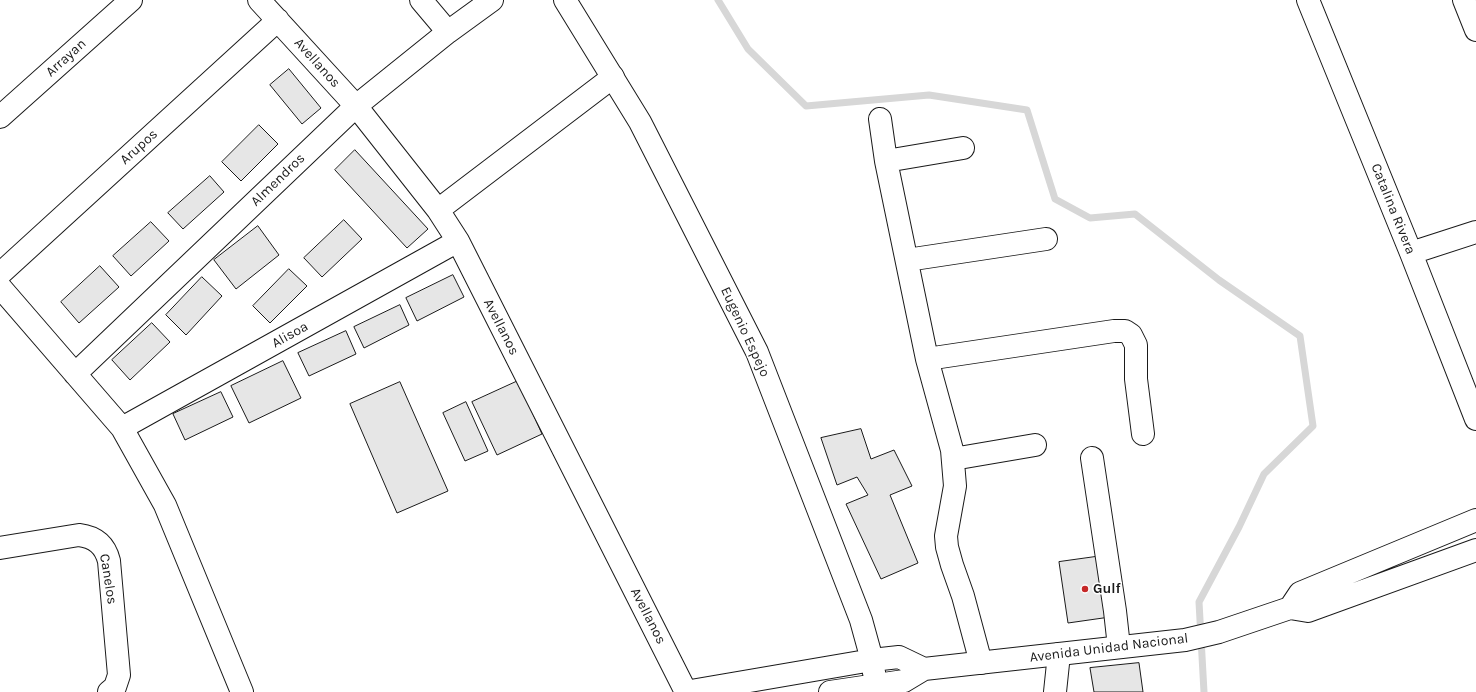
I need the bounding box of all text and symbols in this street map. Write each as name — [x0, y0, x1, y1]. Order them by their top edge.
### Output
street label: Avellanos — [290, 35, 344, 91]
street label: Arrayan — [42, 36, 90, 80]
street label: Arupos — [117, 126, 161, 168]
street label: Almendros — [247, 150, 309, 210]
street label: Catalina Rivera — [1367, 161, 1419, 257]
street label: Eugenio Espejo — [717, 284, 773, 380]
street label: Avellanos — [480, 296, 522, 358]
street label: Alisoa — [269, 318, 311, 352]
street label: Canelos — [96, 553, 120, 605]
place label: Gulf — [1093, 581, 1121, 597]
marker: Gulf — [1080, 584, 1090, 594]
street label: Avellanos — [627, 585, 669, 647]
street label: Avenida Unidad Nacional — [1029, 630, 1189, 666]

